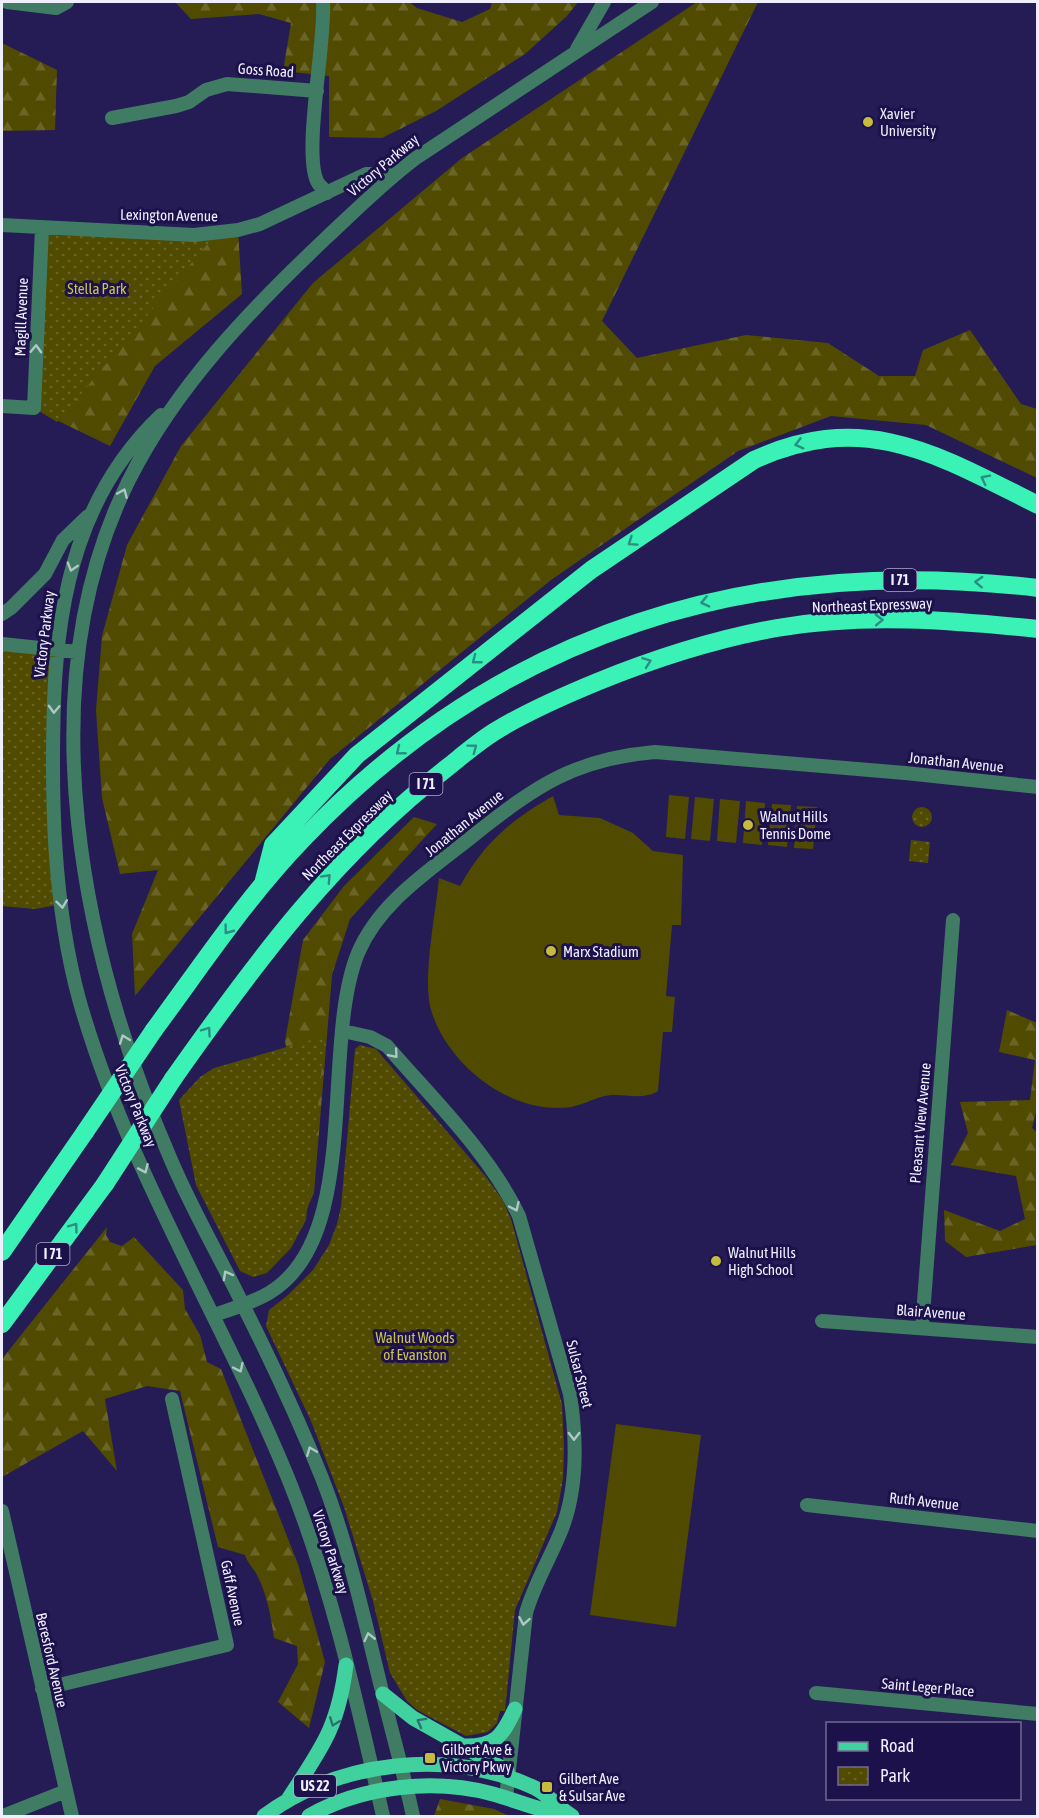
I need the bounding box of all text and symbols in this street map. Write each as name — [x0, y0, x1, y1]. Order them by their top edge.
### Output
street label: Goss Road — [237, 60, 295, 80]
place label: Xavier University — [880, 105, 936, 139]
marker: Xavier University — [861, 115, 875, 129]
street label: Victory Parkway — [344, 130, 422, 200]
street label: Lexington Avenue — [120, 206, 218, 224]
street label: Magill Avenue — [11, 277, 31, 356]
park label: Stella Park — [67, 280, 127, 297]
one-way arrow — [30, 345, 43, 354]
one-way arrow — [794, 437, 805, 449]
one-way arrow — [981, 475, 992, 486]
one-way arrow — [116, 488, 128, 499]
one-way arrow — [628, 535, 639, 546]
one-way arrow — [66, 561, 79, 572]
road number: I 71 — [884, 569, 916, 591]
one-way arrow — [975, 575, 984, 588]
street label: Victory Parkway — [30, 590, 58, 678]
street label: Northeast Expressway — [811, 594, 933, 616]
one-way arrow — [700, 595, 710, 608]
one-way arrow — [875, 614, 884, 627]
one-way arrow — [472, 652, 483, 663]
one-way arrow — [641, 657, 652, 669]
one-way arrow — [48, 705, 60, 714]
one-way arrow — [396, 743, 407, 754]
one-way arrow — [466, 744, 477, 755]
street label: Jonathan Avenue — [908, 749, 1005, 775]
road number: I 71 — [410, 773, 442, 795]
street label: Northeast Expressway — [298, 786, 396, 884]
street label: Jonathan Avenue — [422, 786, 507, 860]
place label: Walnut Hills Tennis Dome — [760, 808, 831, 842]
marker: Walnut Hills Tennis Dome — [741, 818, 755, 832]
one-way arrow — [320, 874, 331, 885]
one-way arrow — [55, 899, 68, 908]
one-way arrow — [225, 924, 236, 935]
place label: Marx Stadium — [563, 943, 639, 960]
marker: Marx Stadium — [544, 944, 558, 958]
one-way arrow — [200, 1027, 211, 1038]
one-way arrow — [118, 1034, 131, 1045]
one-way arrow — [387, 1047, 398, 1058]
street label: Victory Parkway — [112, 1062, 160, 1150]
street label: Pleasant View Avenue — [906, 1062, 934, 1184]
one-way arrow — [137, 1163, 149, 1174]
one-way arrow — [508, 1201, 520, 1212]
one-way arrow — [66, 1222, 77, 1233]
road number: I 71 — [36, 1243, 70, 1265]
place label: Walnut Hills High School — [728, 1244, 796, 1278]
marker: Walnut Hills High School — [709, 1254, 723, 1268]
one-way arrow — [223, 1271, 234, 1281]
street label: Blair Avenue — [896, 1301, 966, 1323]
park label: Walnut Woods of Evanston — [375, 1329, 455, 1363]
street label: Sulsar Street — [563, 1338, 597, 1410]
one-way arrow — [231, 1362, 243, 1373]
one-way arrow — [568, 1431, 580, 1440]
one-way arrow — [306, 1446, 318, 1457]
street label: Ruth Avenue — [888, 1489, 960, 1513]
street label: Victory Parkway — [309, 1508, 353, 1596]
street label: Gaff Avenue — [218, 1559, 248, 1628]
street label: Beresford Avenue — [33, 1611, 71, 1709]
one-way arrow — [518, 1616, 531, 1626]
one-way arrow — [364, 1632, 377, 1642]
street label: Saint Leger Place — [881, 1674, 975, 1700]
one-way arrow — [329, 1716, 341, 1727]
one-way arrow — [416, 1718, 427, 1730]
legend — [826, 1722, 1021, 1800]
text: Road — [880, 1735, 914, 1756]
place label: Gilbert Ave & Victory Pkwy — [442, 1741, 512, 1775]
marker: Gilbert Ave & Victory Pkwy — [423, 1751, 437, 1765]
text: Park — [880, 1765, 910, 1786]
place label: Gilbert Ave & Sulsar Ave — [559, 1770, 626, 1804]
road number: US 22 — [294, 1775, 336, 1797]
marker: Gilbert Ave & Sulsar Ave — [540, 1780, 554, 1794]

